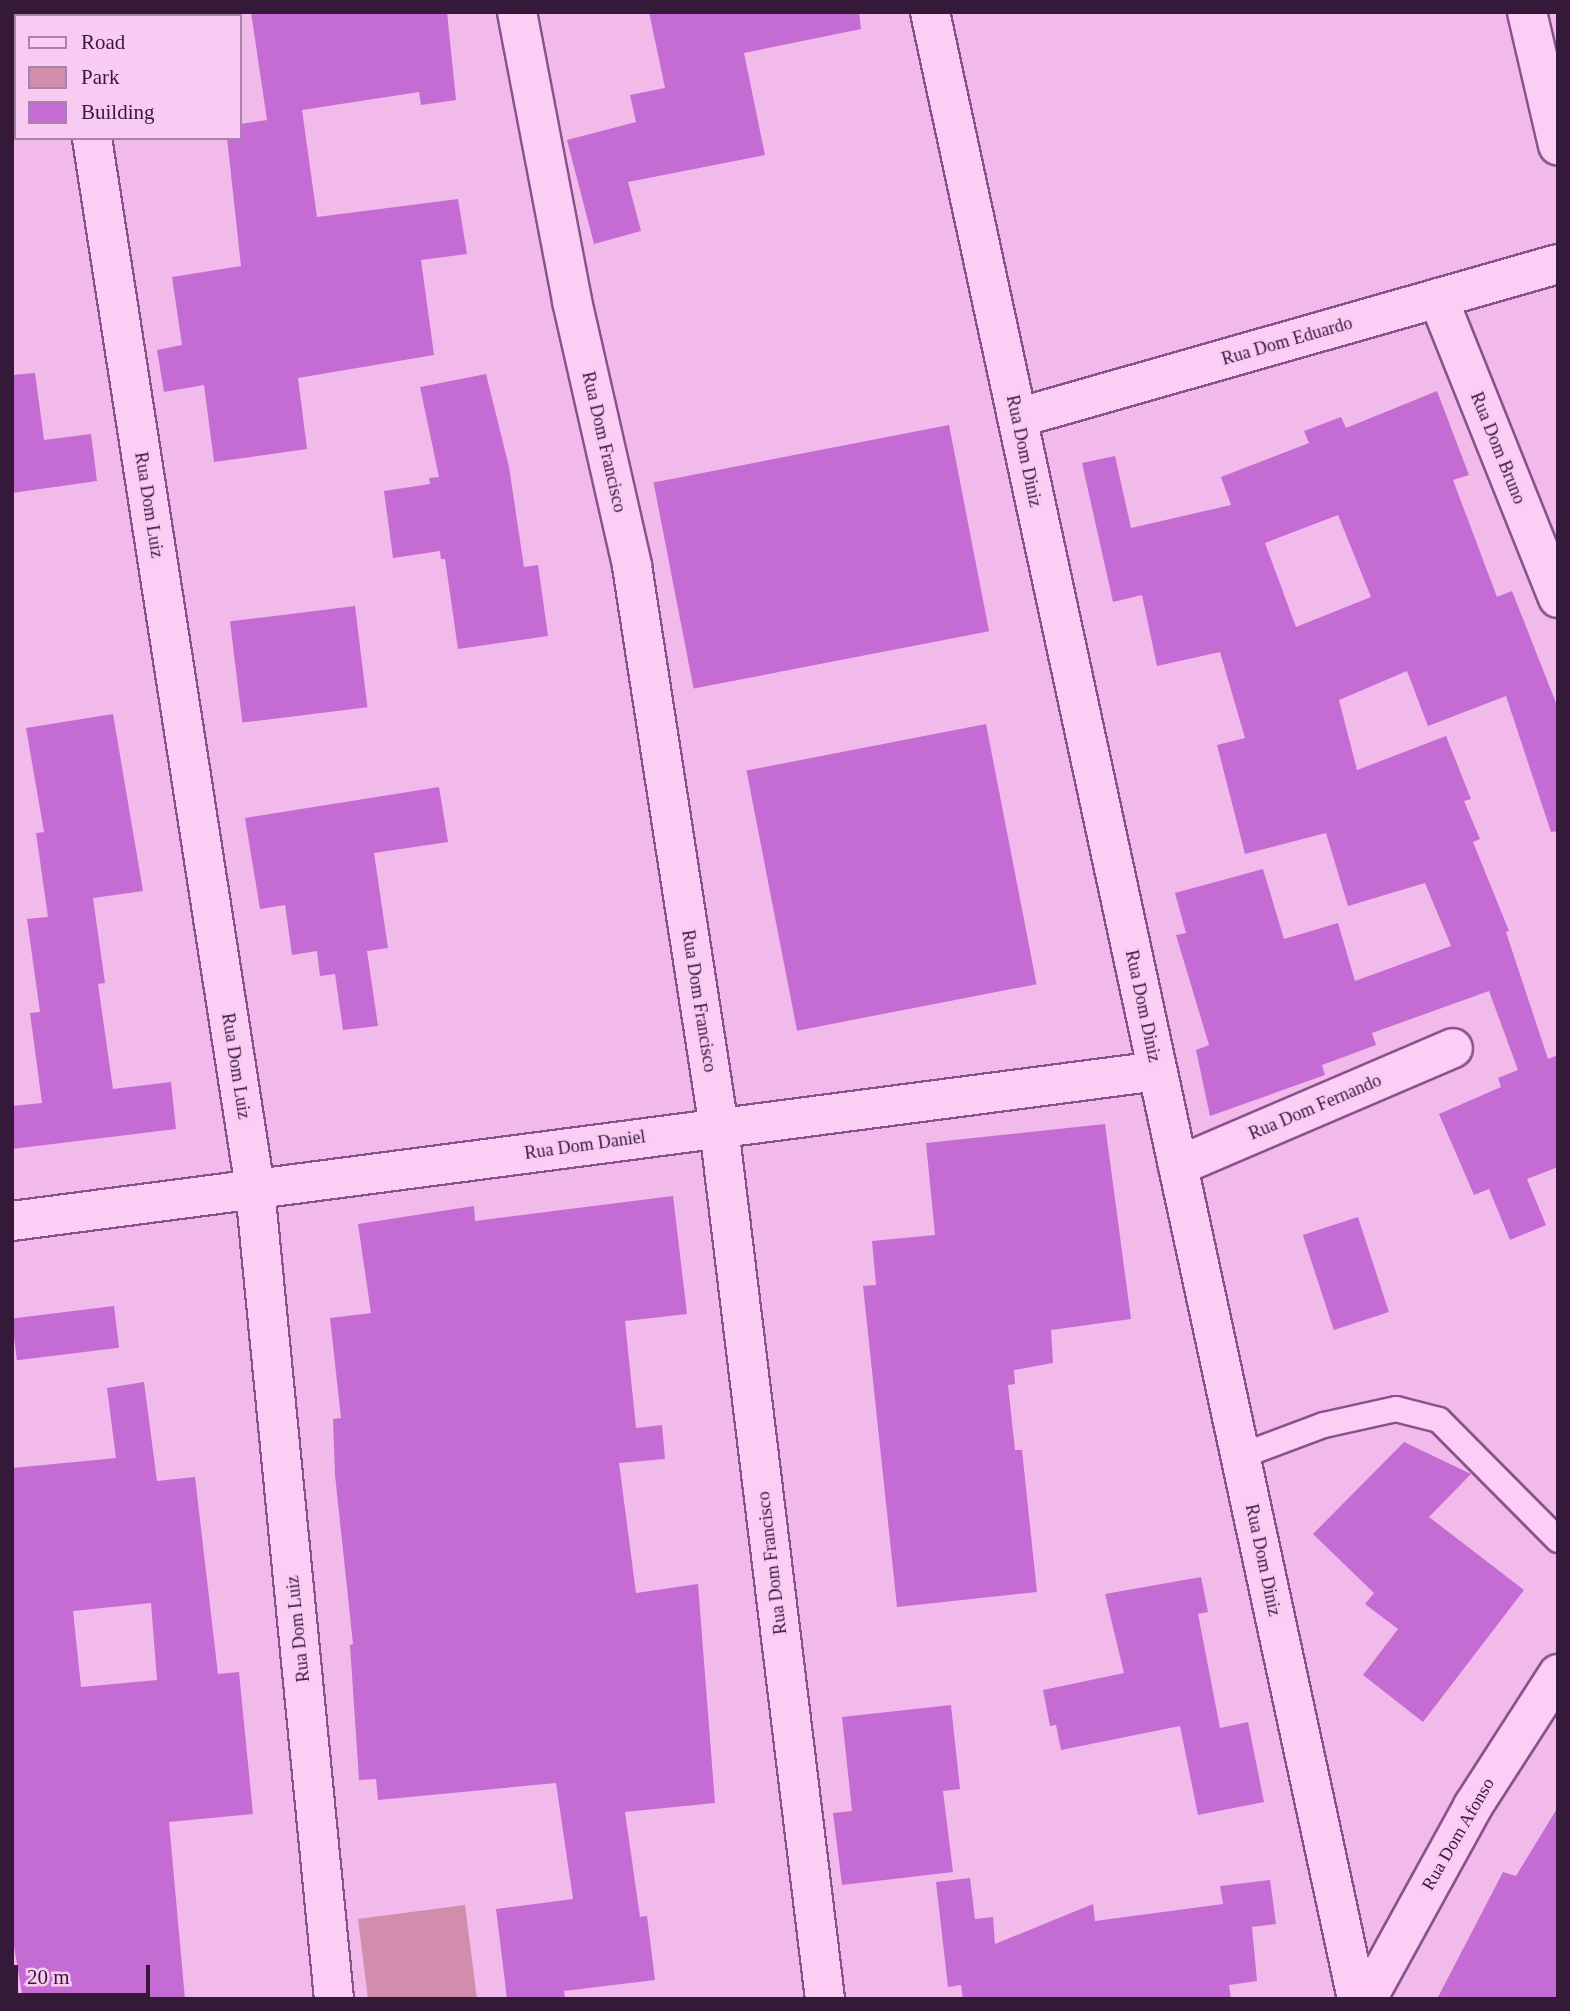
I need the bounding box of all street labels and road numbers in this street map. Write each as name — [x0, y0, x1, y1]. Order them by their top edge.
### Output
street label: Rua Dom Eduardo — [1219, 312, 1355, 370]
street label: Rua Dom Francisco — [577, 369, 631, 515]
street label: Rua Dom Bruno — [1466, 389, 1530, 507]
street label: Rua Dom Diniz — [1002, 393, 1046, 509]
street label: Rua Dom Luiz — [130, 450, 168, 560]
street label: Rua Dom Francisco — [677, 928, 721, 1074]
street label: Rua Dom Diniz — [1121, 948, 1165, 1064]
street label: Rua Dom Luiz — [217, 1011, 255, 1121]
street label: Rua Dom Fernando — [1245, 1069, 1385, 1145]
street label: Rua Dom Daniel — [523, 1126, 647, 1164]
street label: Rua Dom Francisco — [753, 1490, 791, 1636]
street label: Rua Dom Diniz — [1241, 1502, 1285, 1618]
street label: Rua Dom Luiz — [282, 1575, 314, 1683]
street label: Rua Dom Afonso — [1417, 1774, 1499, 1894]

